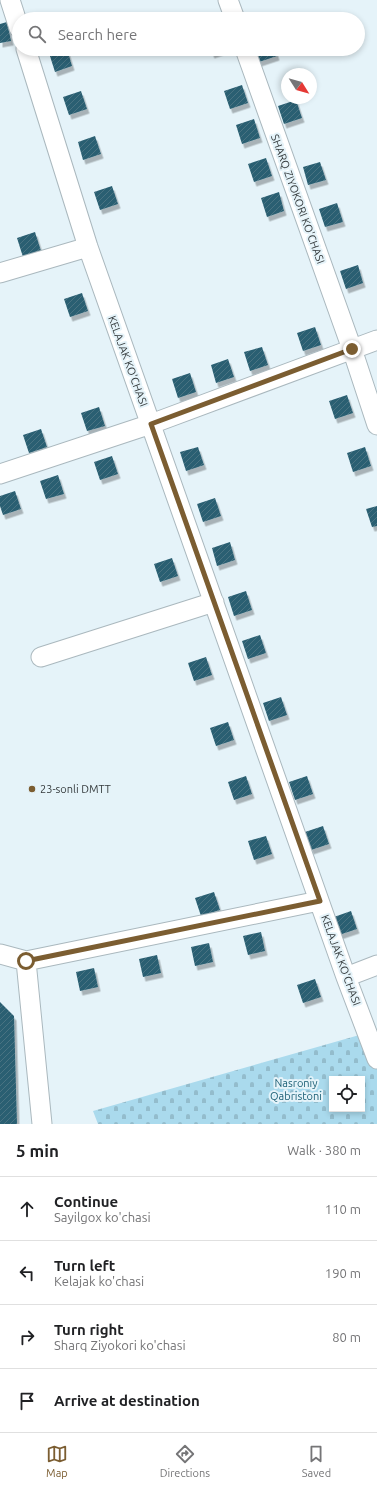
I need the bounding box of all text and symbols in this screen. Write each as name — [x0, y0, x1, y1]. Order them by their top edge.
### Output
search box — [12, 12, 365, 56]
icon: search — [26, 23, 48, 45]
text: Search here — [58, 26, 137, 43]
north arrow — [281, 68, 317, 104]
street label: SHARQ ZIYOKORI KO'CHASI — [269, 133, 327, 265]
street label: KELAJAK KO'CHASI — [106, 314, 150, 408]
route end — [343, 340, 361, 358]
place label: 23-sonli DMTT — [40, 783, 111, 795]
marker: 23-sonli DMTT — [27, 784, 37, 794]
street label: KELAJAK KO'CHASI — [319, 913, 363, 1007]
route start — [17, 952, 35, 970]
map controls — [329, 1076, 365, 1112]
button: locate — [329, 1076, 365, 1112]
park label: Nasroniy Qabristoni — [270, 1077, 322, 1102]
text: 5 min — [16, 1141, 59, 1160]
text: Walk · 380 m — [287, 1143, 361, 1157]
text: Continue — [54, 1193, 118, 1210]
icon: ahead — [16, 1198, 38, 1220]
text: 110 m — [325, 1202, 361, 1216]
text: Sayilgox ko'chasi — [54, 1210, 151, 1224]
text: Turn left — [54, 1257, 115, 1274]
icon: left — [16, 1262, 38, 1284]
text: 190 m — [325, 1266, 361, 1280]
text: Kelajak ko'chasi — [54, 1274, 144, 1288]
text: Turn right — [54, 1321, 124, 1338]
icon: right — [16, 1326, 38, 1348]
text: 80 m — [332, 1330, 361, 1344]
text: Sharq Ziyokori ko'chasi — [54, 1338, 186, 1352]
icon: arrive — [16, 1390, 38, 1412]
text: Arrive at destination — [54, 1392, 200, 1409]
tab: Map — [46, 1443, 68, 1479]
tab: Directions — [160, 1443, 210, 1479]
tab: Saved — [302, 1443, 331, 1479]

